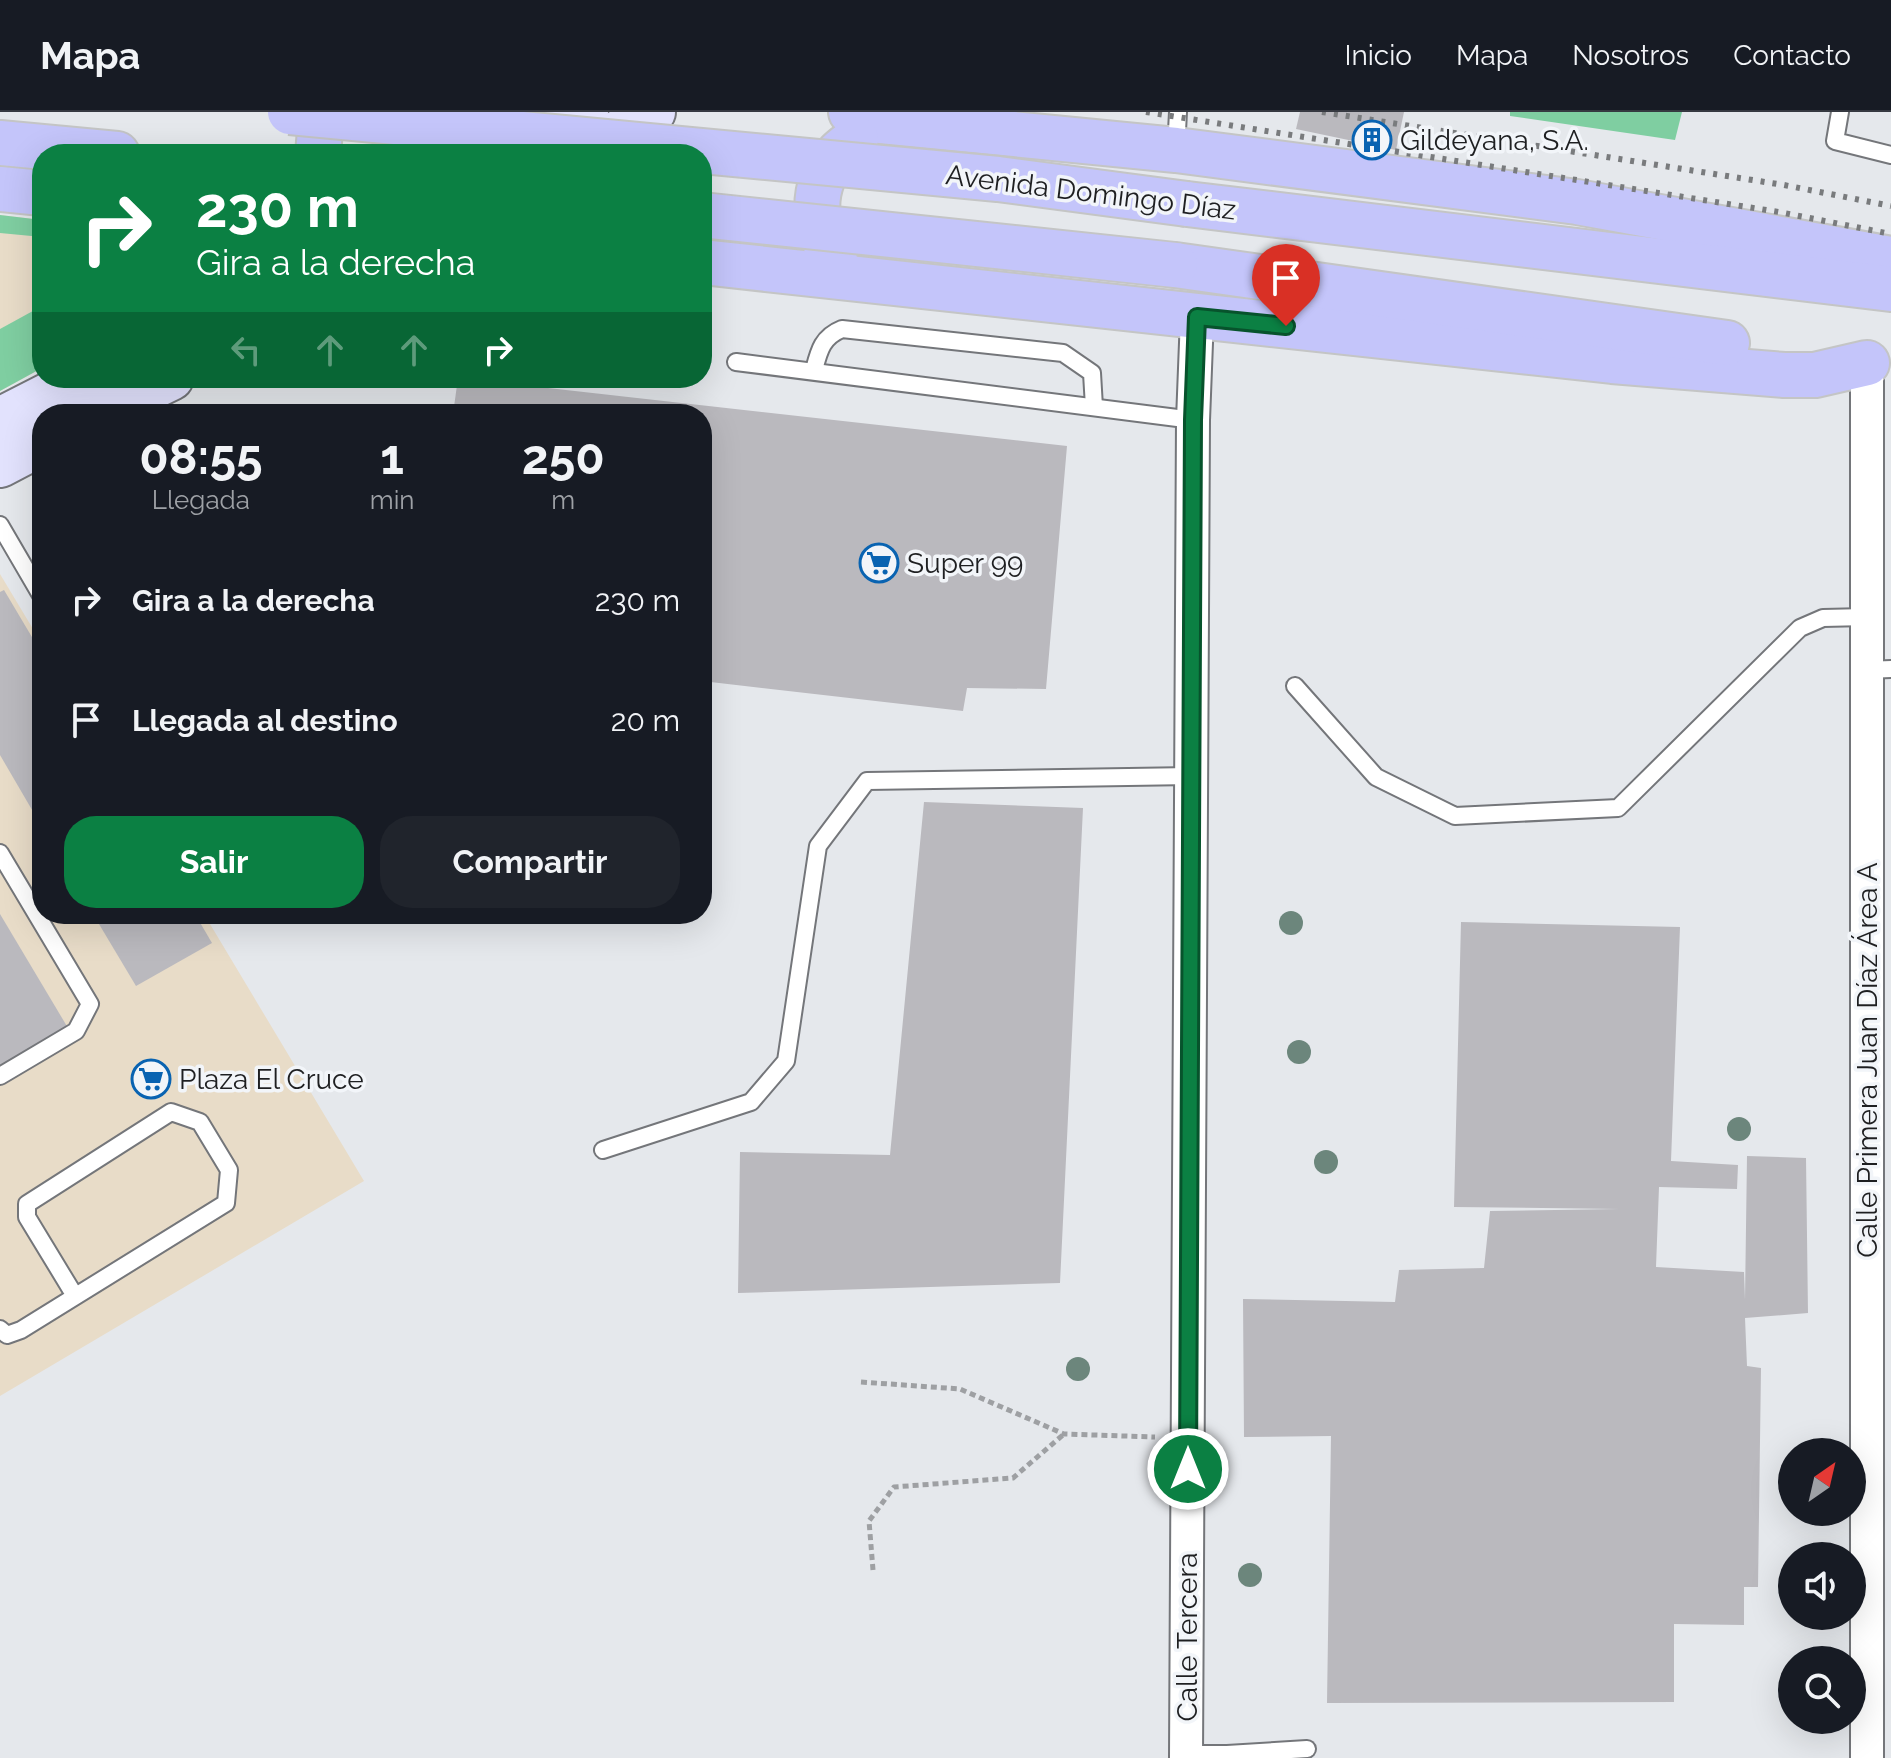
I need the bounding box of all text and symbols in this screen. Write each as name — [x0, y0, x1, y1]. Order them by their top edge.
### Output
text: Mapa — [40, 33, 140, 78]
text: Inicio — [1344, 39, 1412, 72]
text: Mapa — [1456, 39, 1528, 72]
text: Nosotros — [1572, 39, 1689, 72]
text: Contacto — [1733, 39, 1851, 72]
building icon: Gildeyana, S.A. — [1351, 119, 1393, 161]
place label: Gildeyana, S.A. — [1400, 124, 1589, 157]
street label: Avenida Domingo Díaz — [944, 158, 1238, 227]
text: 230 m — [196, 174, 359, 240]
icon: right — [64, 176, 168, 280]
text: Gira a la derecha — [196, 241, 475, 283]
pin — [1252, 244, 1320, 326]
icon: arrive — [1264, 256, 1308, 300]
icon: left — [224, 328, 268, 372]
icon: ahead — [308, 328, 352, 372]
icon: ahead — [392, 328, 436, 372]
icon: right — [476, 328, 520, 372]
text: 08:55 — [139, 429, 263, 485]
text: 1 — [380, 429, 404, 485]
text: 250 — [522, 429, 605, 485]
text: Llegada — [152, 485, 250, 515]
text: min — [370, 485, 415, 515]
text: m — [551, 485, 575, 515]
supermarket icon: Super 99 — [858, 542, 900, 584]
place label: Super 99 — [907, 547, 1023, 580]
icon: right — [64, 578, 108, 622]
text: Gira a la derecha — [132, 583, 375, 618]
text: 230 m — [595, 583, 680, 618]
icon: arrive — [64, 698, 108, 742]
text: Llegada al destino — [132, 703, 398, 738]
text: 20 m — [611, 703, 680, 738]
button: Salir — [64, 816, 364, 908]
button: Compartir — [380, 816, 680, 908]
street label: Calle Primera Juan Díaz Área A — [1851, 862, 1884, 1258]
supermarket icon: Plaza El Cruce — [130, 1058, 172, 1100]
place label: Plaza El Cruce — [179, 1063, 364, 1096]
position arrow — [1146, 1427, 1230, 1511]
north arrow — [1778, 1438, 1866, 1526]
map controls — [1778, 1438, 1866, 1734]
button: sound — [1778, 1542, 1866, 1630]
street label: Calle Tercera — [1171, 1553, 1204, 1721]
button: search — [1778, 1646, 1866, 1734]

